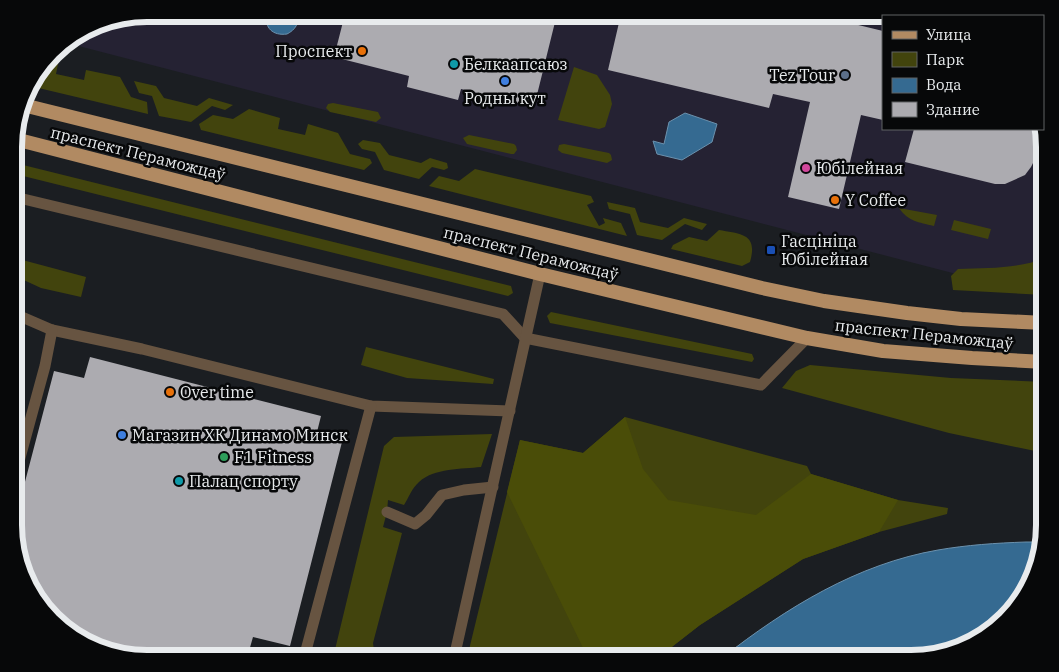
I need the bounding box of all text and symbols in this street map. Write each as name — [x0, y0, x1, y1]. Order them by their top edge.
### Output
legend — [882, 15, 1044, 130]
text: Улица — [926, 25, 971, 44]
place label: Проспект — [275, 41, 352, 61]
marker: Проспект — [356, 45, 368, 57]
text: Парк — [926, 50, 964, 69]
place label: Белкаапсаюз — [464, 54, 568, 74]
marker: Белкаапсаюз — [448, 58, 460, 70]
place label: Tez Tour — [769, 65, 835, 85]
marker: Tez Tour — [839, 69, 851, 81]
marker: Родны кут — [499, 75, 511, 87]
text: Вода — [926, 75, 962, 94]
place label: Родны кут — [464, 88, 546, 108]
text: Здание — [926, 100, 980, 119]
street label: праспект Пераможцаў — [49, 122, 228, 185]
place label: Юбілейная — [816, 158, 903, 178]
marker: Юбілейная — [800, 162, 812, 174]
place label: Y Coffee — [845, 190, 906, 210]
marker: Y Coffee — [829, 194, 841, 206]
street label: праспект Пераможцаў — [442, 222, 621, 285]
place label: Гасцініца Юбілейная — [781, 231, 868, 269]
marker: Гасцініца Юбілейная — [765, 244, 777, 256]
street label: праспект Пераможцаў — [834, 315, 1015, 353]
place label: Over time — [180, 382, 254, 402]
marker: Over time — [164, 386, 176, 398]
place label: Магазин ХК Динамо Минск — [132, 425, 349, 445]
marker: Магазин ХК Динамо Минск — [116, 429, 128, 441]
place label: F1 Fitness — [234, 447, 312, 467]
marker: F1 Fitness — [218, 451, 230, 463]
place label: Палац спорту — [189, 471, 298, 491]
marker: Палац спорту — [173, 475, 185, 487]

